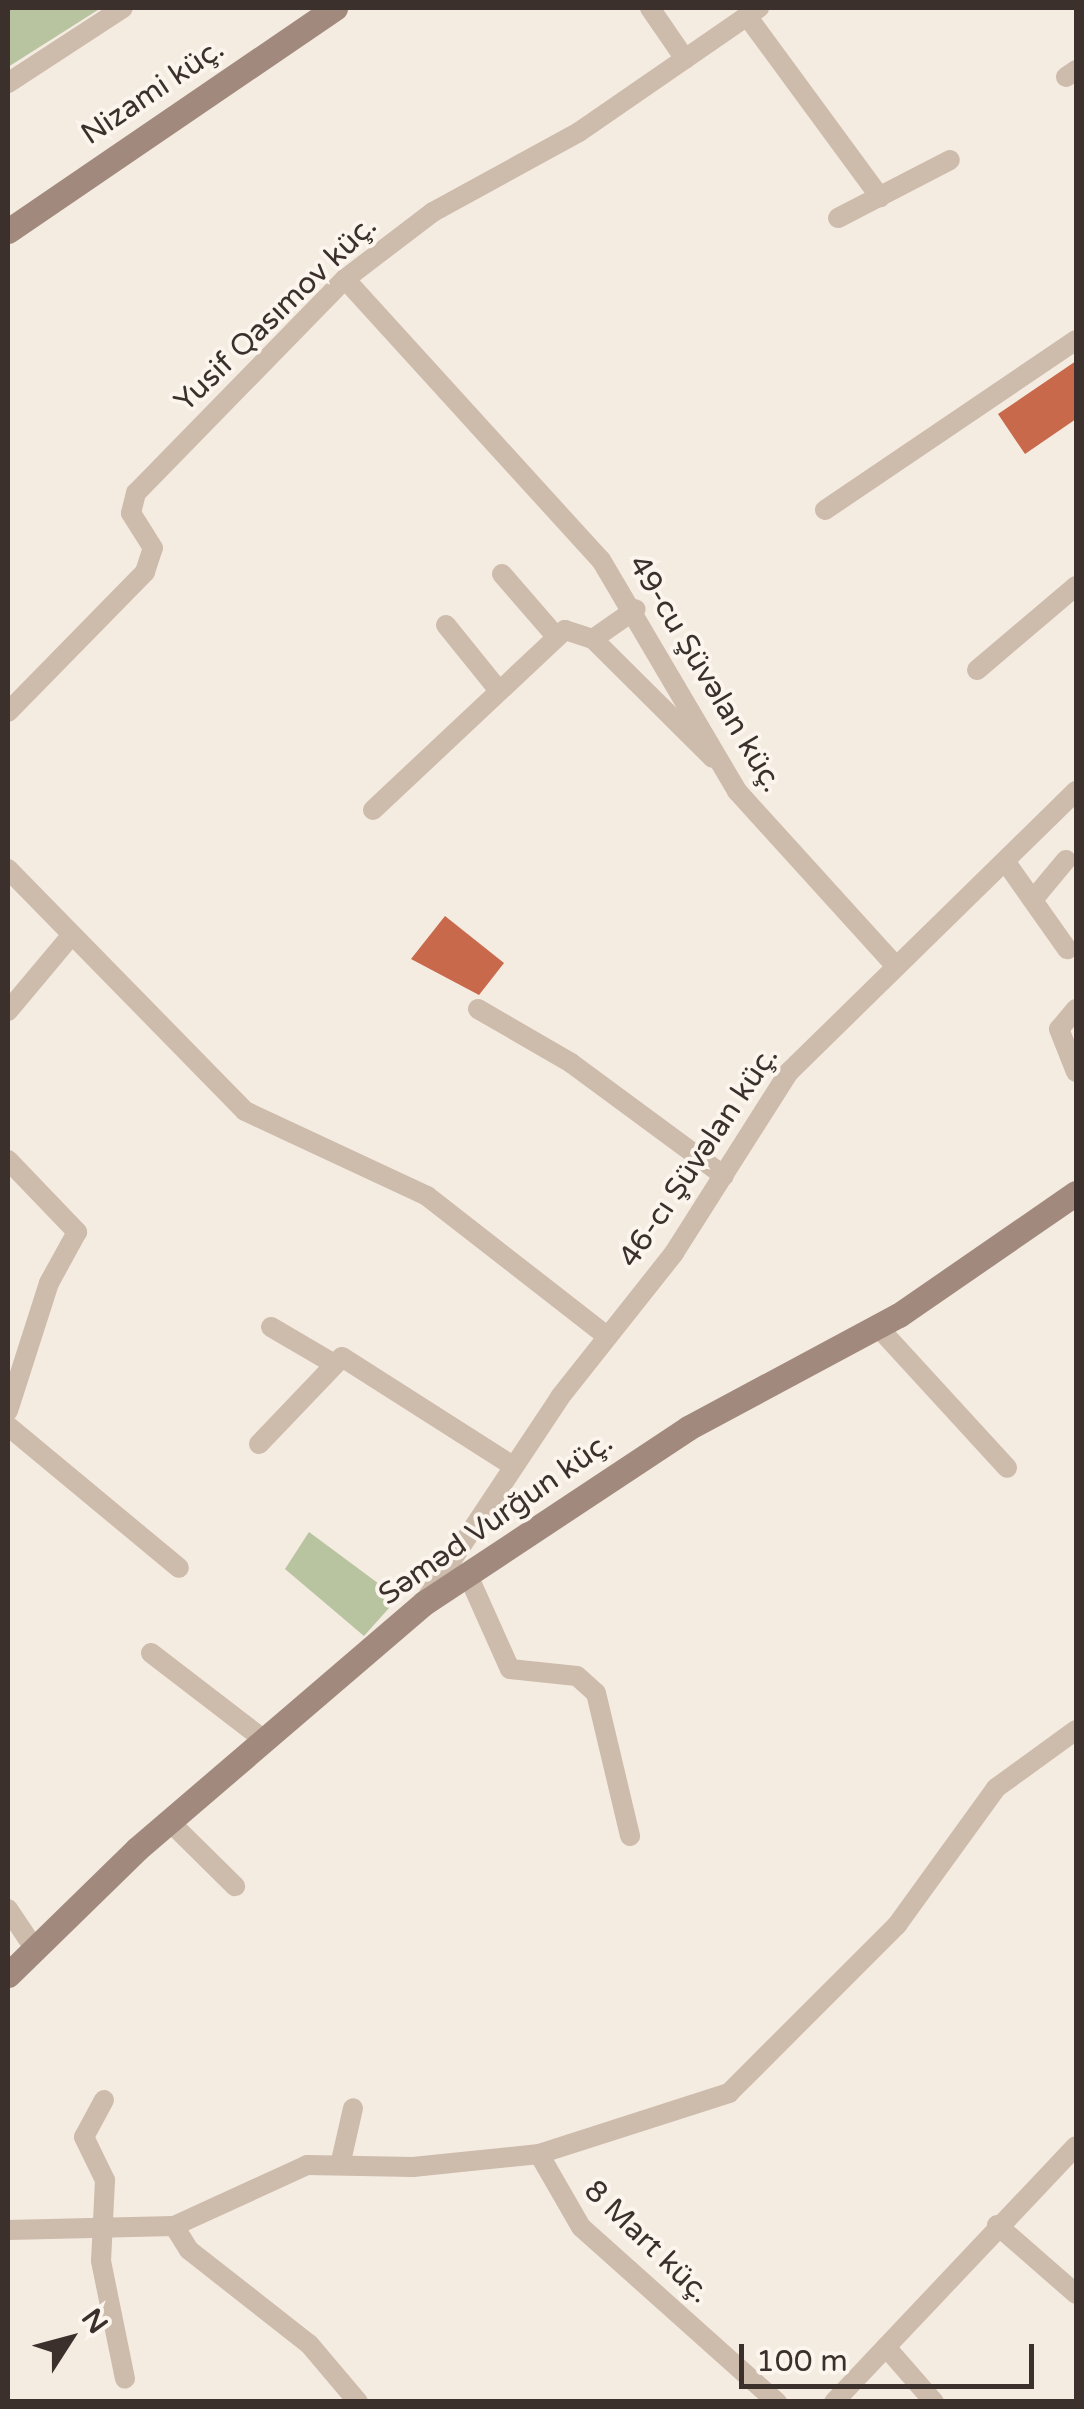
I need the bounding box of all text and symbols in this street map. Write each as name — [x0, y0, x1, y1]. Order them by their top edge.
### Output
street label: Nizami küç. — [75, 31, 231, 153]
street label: Yusif Qasımov küç. — [167, 208, 385, 420]
street label: 49-cu Şüvəlan küç. — [620, 549, 790, 799]
street label: 46-cı Şüvəlan küç. — [612, 1040, 786, 1274]
street label: Səməd Vurğun küç. — [372, 1425, 620, 1613]
street label: 8 Mart küç. — [576, 2173, 718, 2311]
north arrow — [20, 2289, 120, 2389]
text: N — [74, 2302, 115, 2340]
scale bar — [744, 2324, 1039, 2386]
text: 100 m — [756, 2343, 848, 2380]

